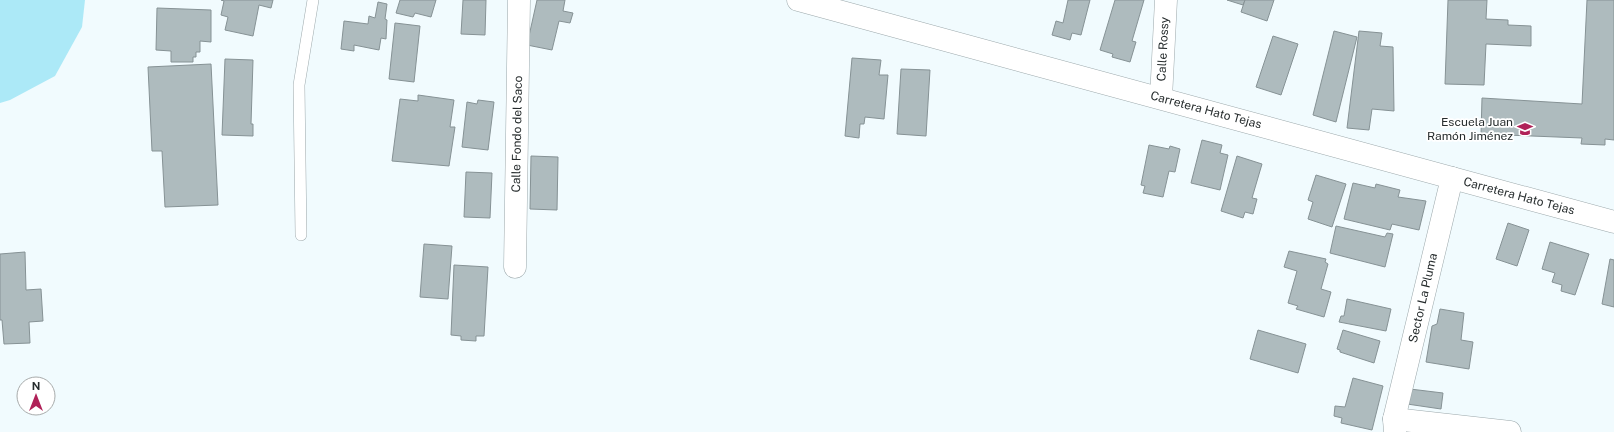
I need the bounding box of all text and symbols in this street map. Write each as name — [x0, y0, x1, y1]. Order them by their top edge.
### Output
street label: Calle Rossy — [1154, 16, 1172, 82]
street label: Calle Fondo del Saco — [509, 75, 525, 193]
street label: Carretera Hato Tejas — [1149, 88, 1263, 132]
place label: Escuela Juan Ramón Jiménez — [1427, 115, 1513, 143]
school or university icon: Escuela Juan Ramón Jiménez — [1516, 120, 1534, 138]
street label: Carretera Hato Tejas — [1462, 174, 1576, 218]
street label: Sector La Pluma — [1406, 252, 1440, 344]
north arrow — [16, 376, 56, 416]
text: N — [32, 380, 40, 392]

